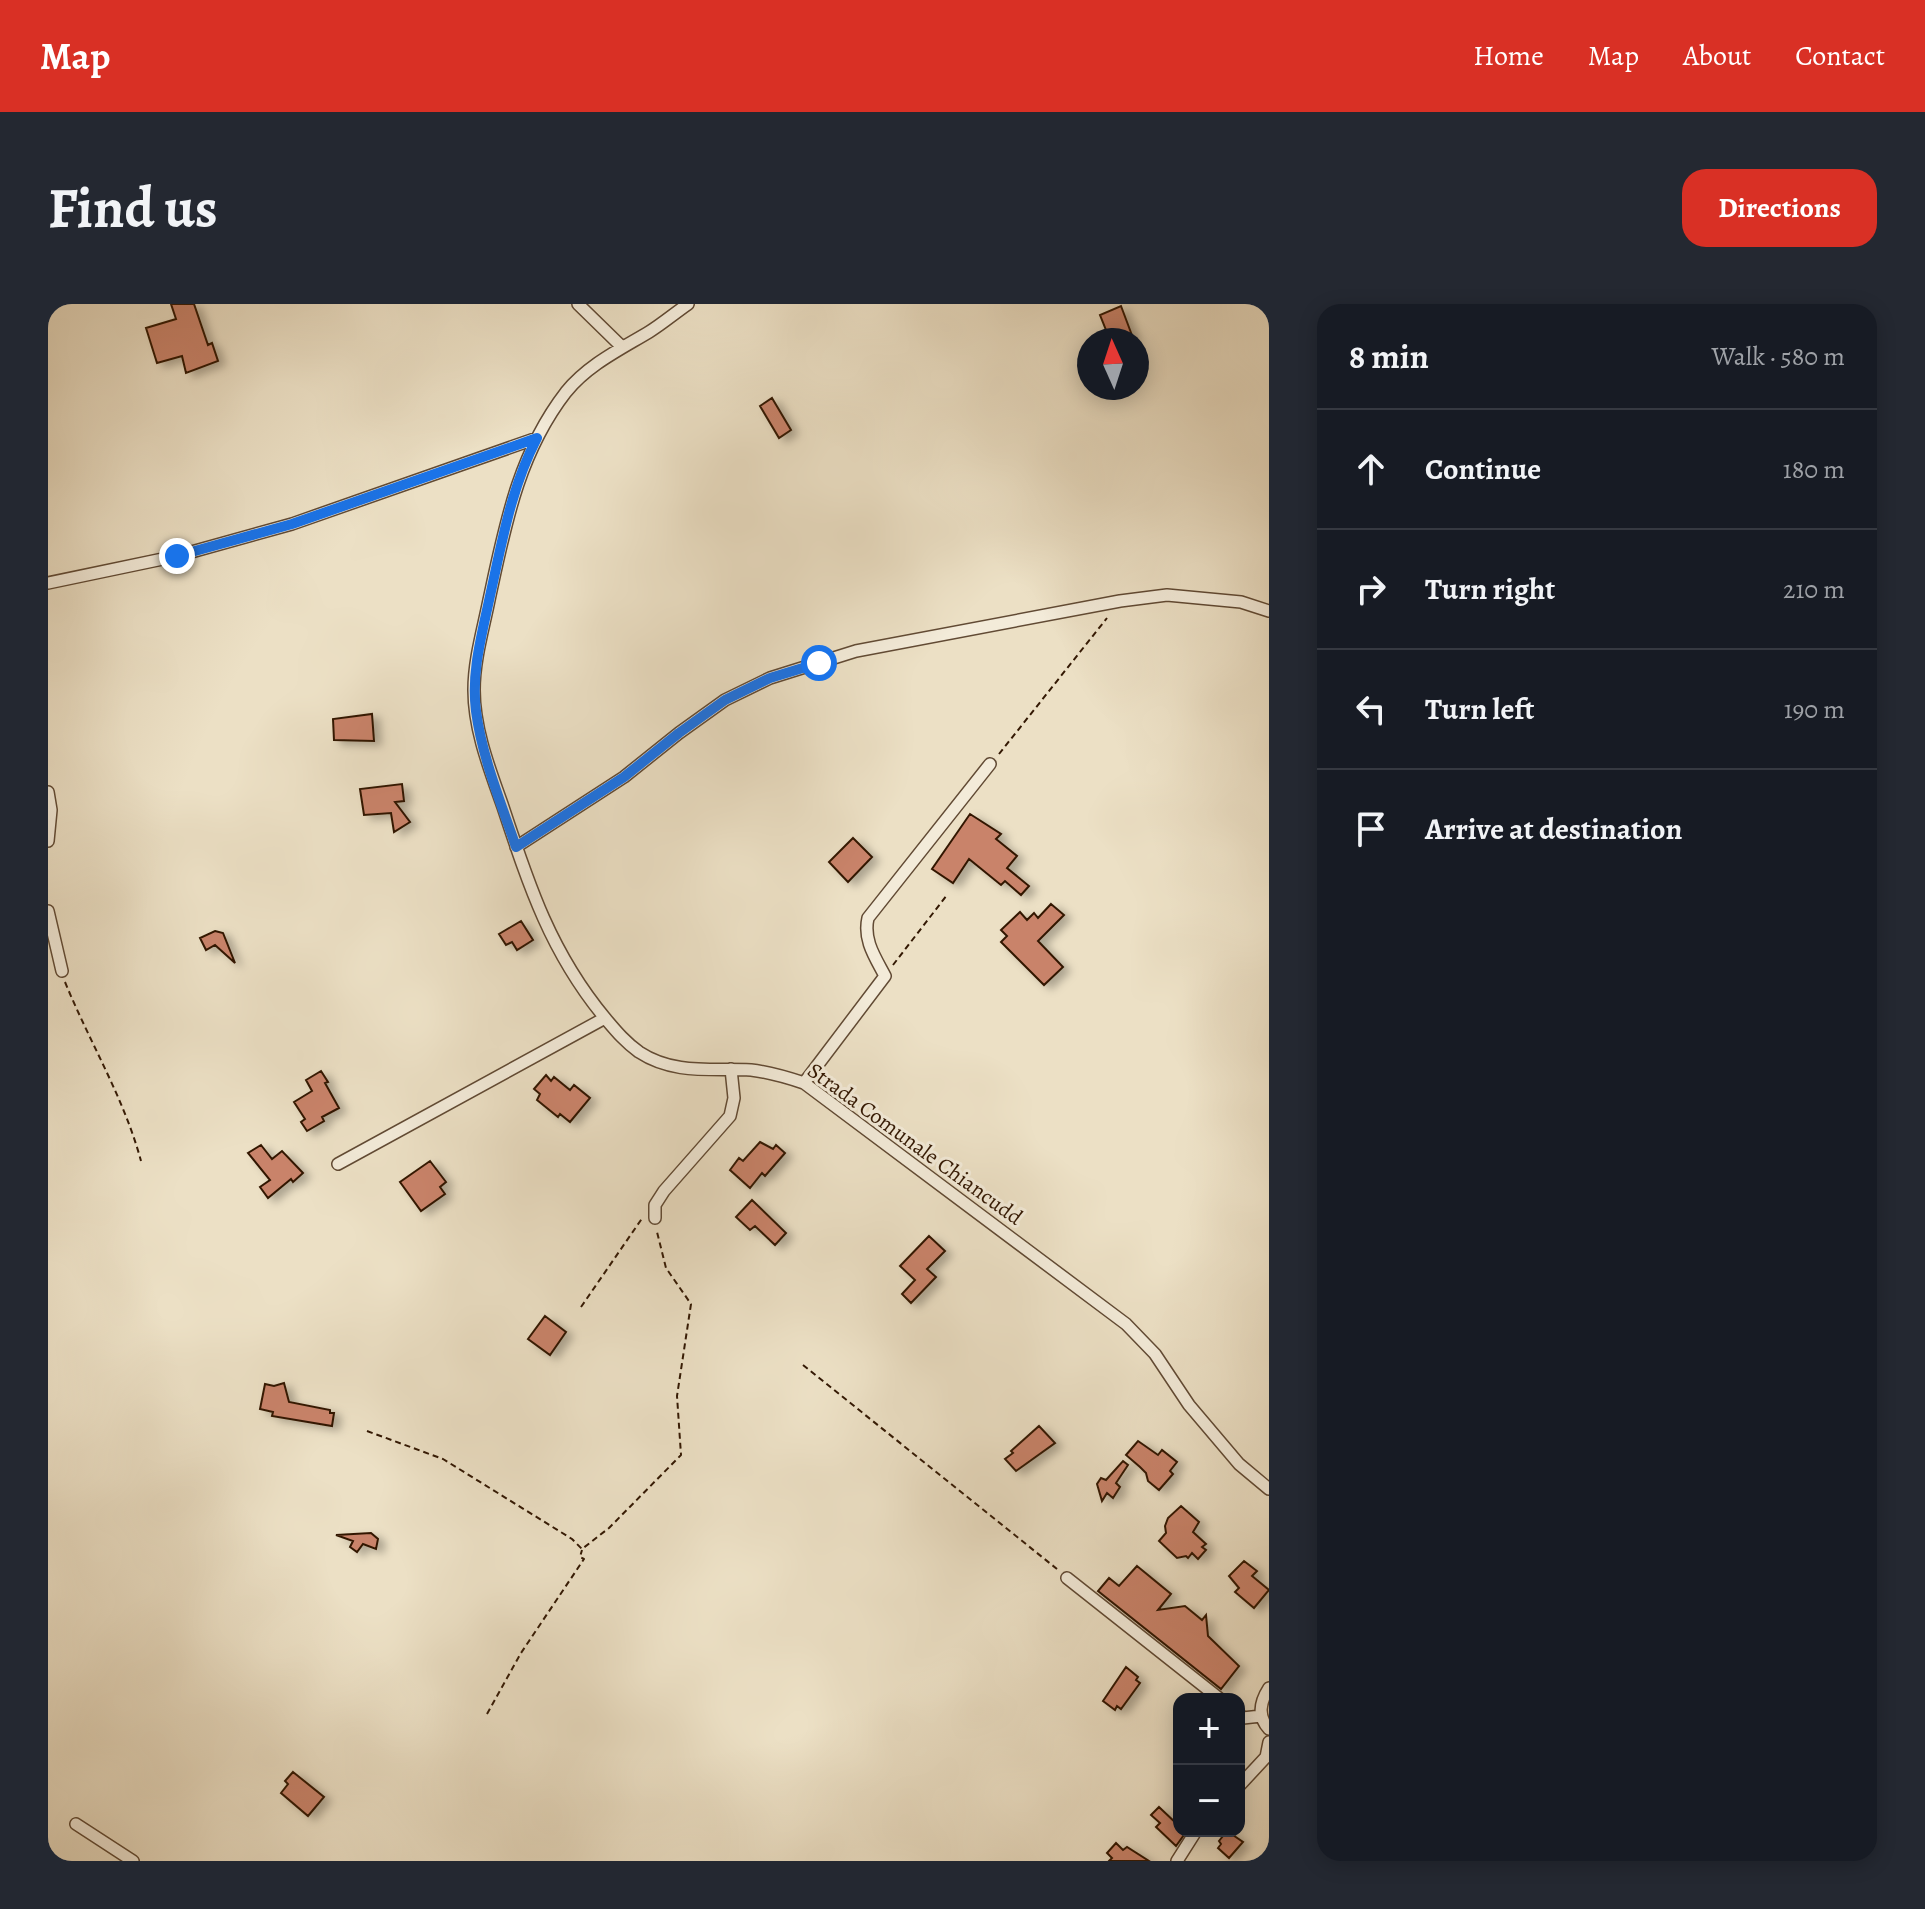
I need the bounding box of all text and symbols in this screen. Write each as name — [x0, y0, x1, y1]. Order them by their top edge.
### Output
text: Map — [40, 30, 110, 82]
text: Home — [1473, 37, 1544, 75]
text: Map — [1588, 37, 1639, 75]
text: About — [1683, 37, 1751, 75]
text: Contact — [1795, 37, 1885, 75]
button: Directions — [1682, 169, 1877, 247]
text: Find us — [48, 170, 218, 246]
north arrow — [1077, 328, 1149, 400]
text: 8 min — [1349, 333, 1429, 380]
text: Walk · 580 m — [1712, 339, 1845, 374]
icon: ahead — [1349, 447, 1393, 491]
text: Continue — [1425, 449, 1541, 489]
text: 180 m — [1783, 452, 1845, 487]
route end — [159, 538, 195, 574]
icon: right — [1349, 567, 1393, 611]
text: Turn right — [1425, 569, 1555, 609]
text: 210 m — [1783, 572, 1845, 607]
route start — [801, 645, 837, 681]
icon: left — [1349, 687, 1393, 731]
text: Turn left — [1425, 689, 1534, 729]
text: 190 m — [1784, 692, 1845, 727]
icon: arrive — [1349, 807, 1393, 851]
text: Arrive at destination — [1425, 809, 1682, 849]
street label: Strada Comunale Chiancudd — [801, 1056, 1029, 1232]
map controls — [1173, 1693, 1245, 1837]
button: + — [1173, 1693, 1245, 1765]
button: − — [1173, 1765, 1245, 1837]

